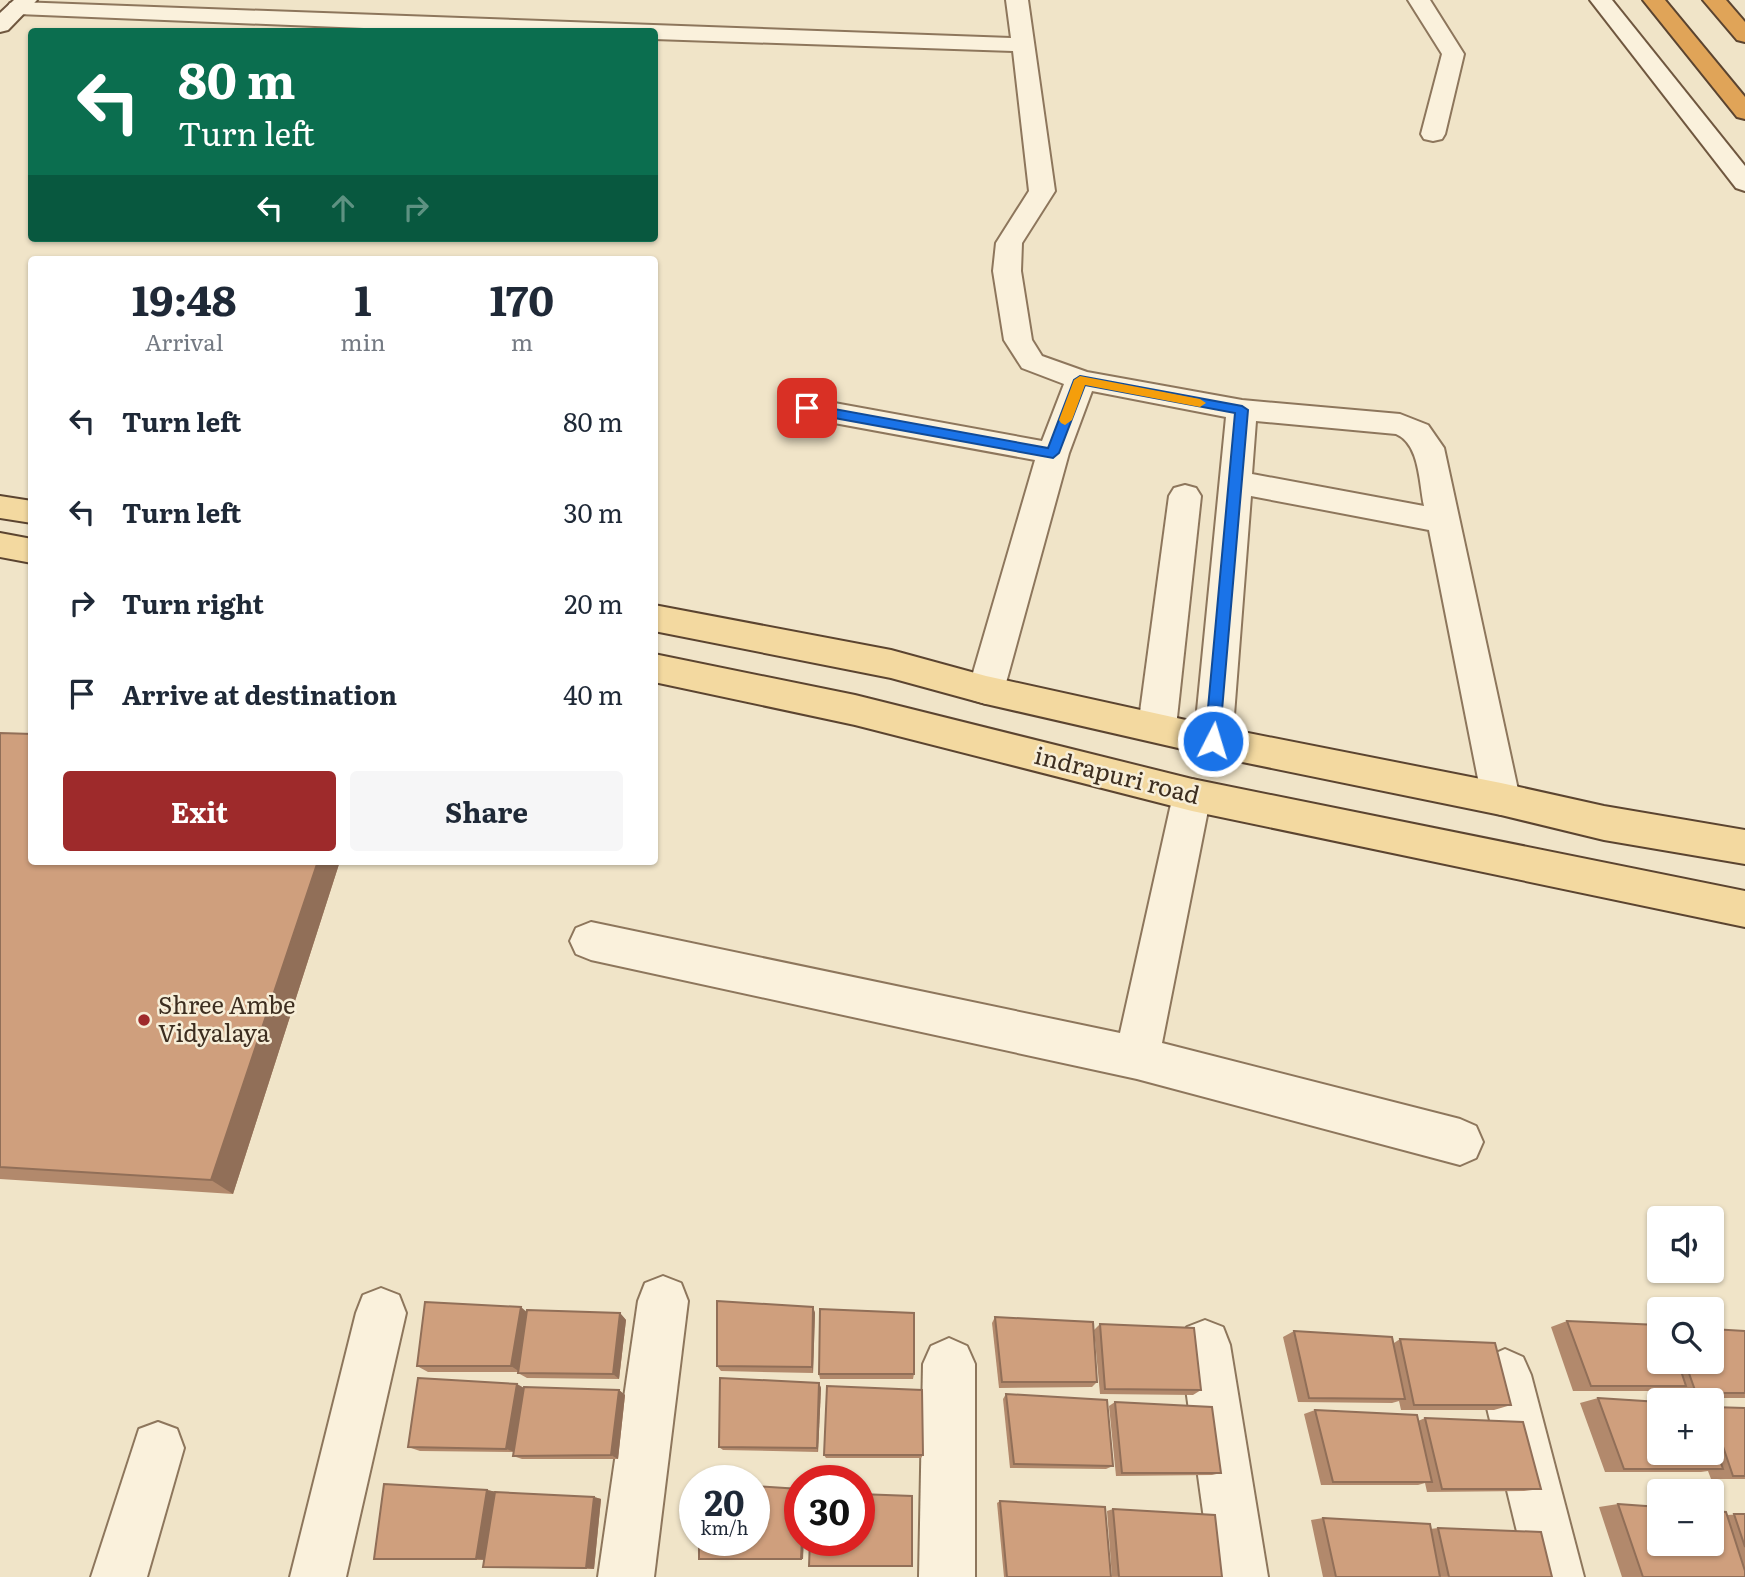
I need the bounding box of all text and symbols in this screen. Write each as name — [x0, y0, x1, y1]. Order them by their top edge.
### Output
text: 80 m — [178, 41, 296, 114]
icon: left — [63, 56, 154, 147]
text: Turn left — [178, 108, 315, 156]
icon: left — [251, 189, 289, 227]
icon: ahead — [324, 189, 362, 227]
icon: right — [397, 189, 435, 227]
text: 19:48 — [132, 267, 237, 329]
text: 1 — [354, 267, 372, 329]
text: 170 — [489, 267, 554, 329]
text: Arrival — [145, 324, 223, 358]
text: min — [340, 324, 386, 358]
text: m — [511, 324, 533, 358]
pin — [777, 378, 837, 438]
icon: arrive — [788, 389, 826, 427]
text: Turn left — [122, 401, 241, 440]
text: 80 m — [563, 401, 623, 440]
icon: left — [63, 402, 101, 440]
text: Turn left — [122, 492, 241, 531]
text: 30 m — [563, 492, 623, 531]
icon: left — [63, 493, 101, 531]
text: Turn right — [122, 583, 264, 622]
text: 20 m — [564, 583, 623, 622]
icon: right — [63, 584, 101, 622]
text: Arrive at destination — [122, 674, 397, 713]
text: 40 m — [563, 674, 623, 713]
icon: arrive — [63, 675, 101, 713]
position arrow — [1176, 704, 1250, 778]
street label: indrapuri road — [1031, 736, 1204, 811]
button: Exit — [63, 771, 336, 851]
button: Share — [350, 771, 623, 851]
place label: Shree Ambe Vidyalaya — [158, 986, 296, 1049]
marker: Shree Ambe Vidyalaya — [136, 1012, 152, 1028]
map controls — [1647, 1206, 1724, 1556]
button: sound — [1647, 1206, 1724, 1283]
button: search — [1647, 1297, 1724, 1374]
button: + — [1647, 1388, 1724, 1465]
speed limit sign: 30 — [784, 1465, 875, 1556]
text: 20 — [704, 1475, 745, 1527]
button: − — [1647, 1479, 1724, 1556]
text: km/h — [701, 1514, 748, 1541]

